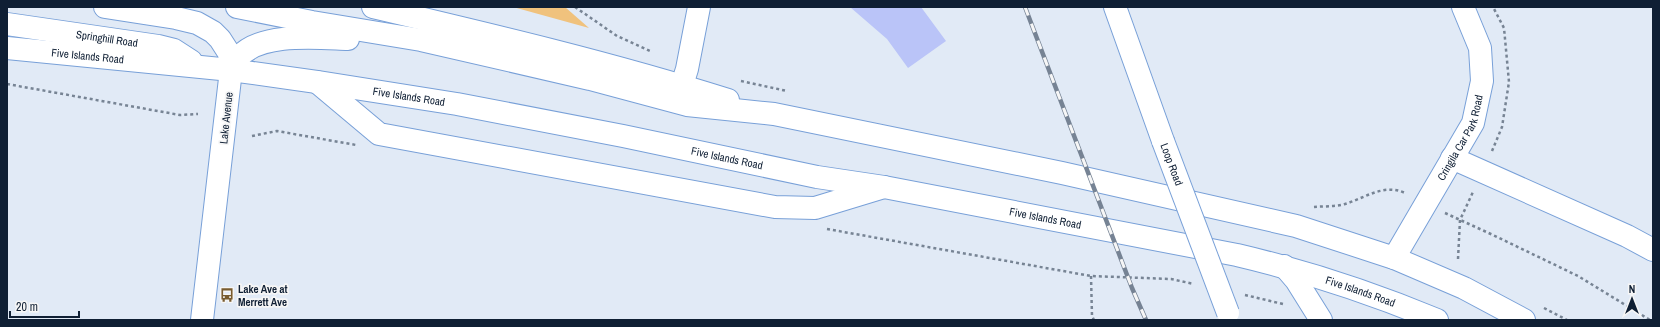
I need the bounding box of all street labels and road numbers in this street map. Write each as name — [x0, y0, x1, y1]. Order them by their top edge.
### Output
street label: Springhill Road — [75, 27, 139, 50]
street label: Five Islands Road — [51, 45, 125, 66]
street label: Five Islands Road — [372, 84, 446, 109]
street label: Lake Avenue — [216, 91, 236, 145]
street label: Cringila Car Park Road — [1434, 94, 1486, 183]
street label: Loop Road — [1157, 141, 1186, 188]
street label: Five Islands Road — [690, 144, 764, 172]
street label: Five Islands Road — [1008, 204, 1082, 232]
street label: Five Islands Road — [1324, 273, 1397, 310]

